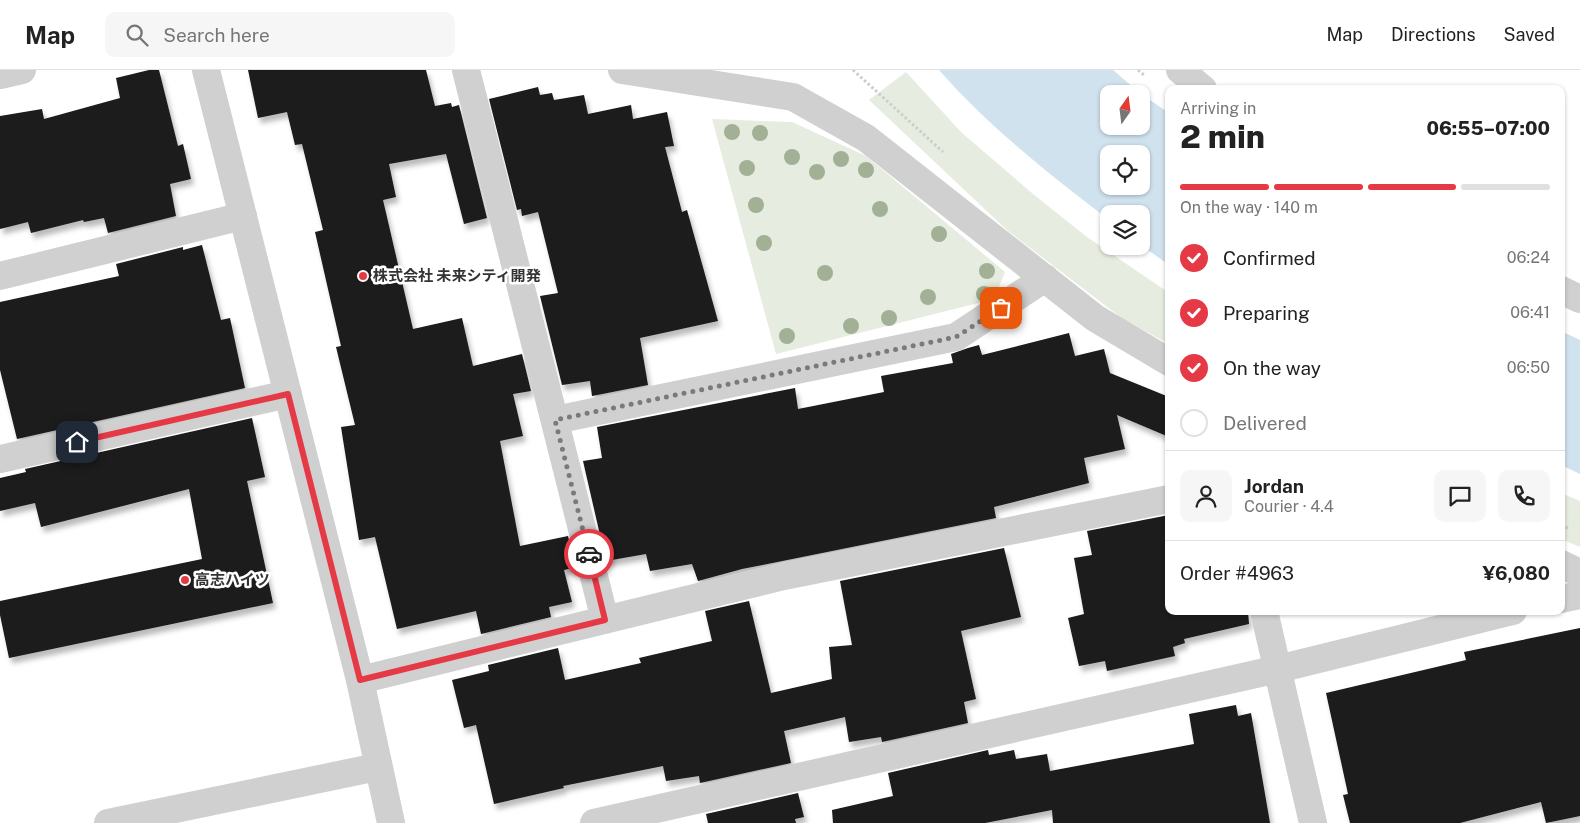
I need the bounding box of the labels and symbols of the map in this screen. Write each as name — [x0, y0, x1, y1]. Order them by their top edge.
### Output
north arrow — [1100, 85, 1150, 135]
place label: 株式会社 未来シティ開発 — [373, 267, 541, 284]
marker: 株式会社 未来シティ開発 — [357, 270, 369, 282]
pin — [980, 287, 1022, 329]
pin — [56, 421, 98, 463]
courier — [564, 529, 614, 579]
place label: 高志ハイツ — [195, 571, 270, 588]
marker: 高志ハイツ — [179, 574, 191, 586]

